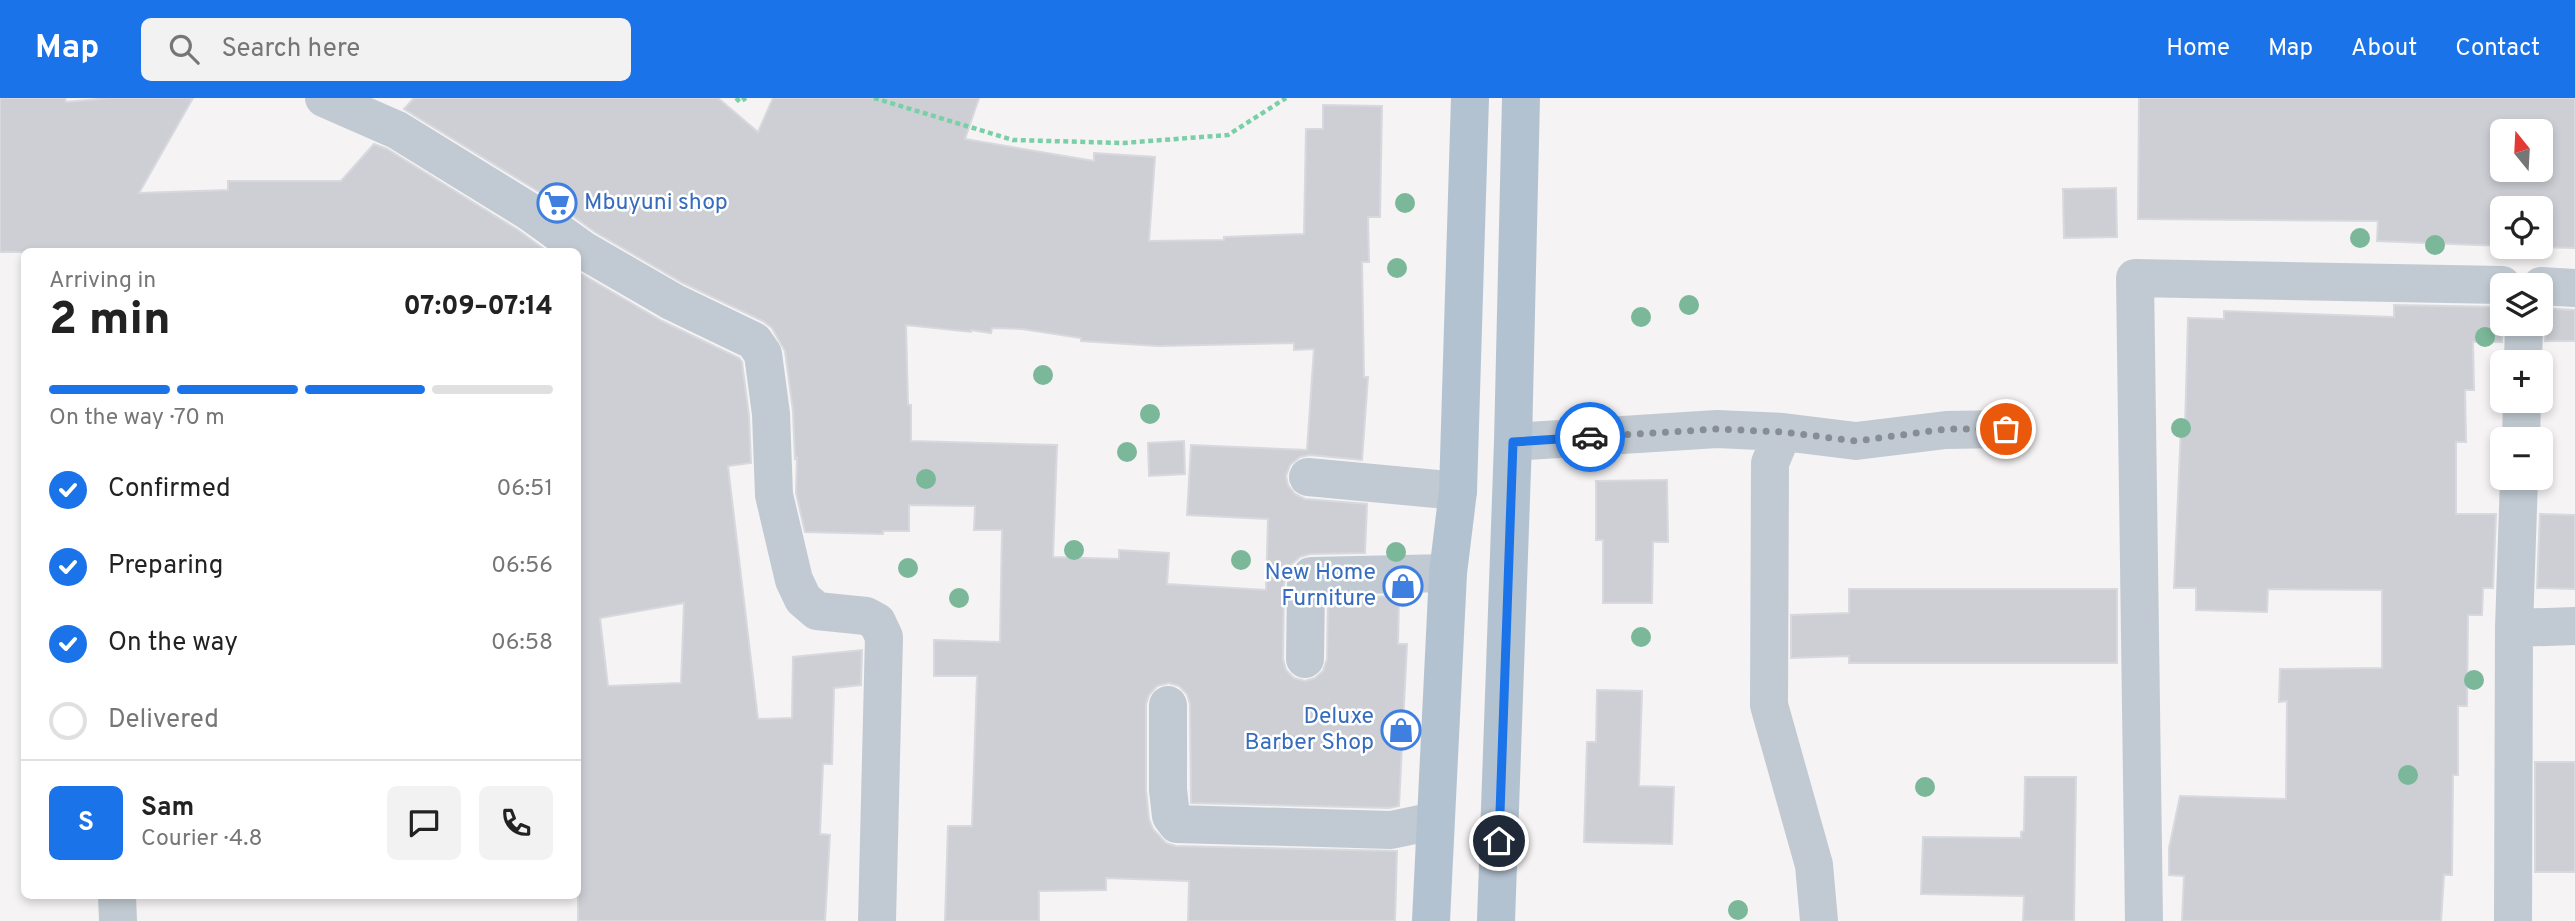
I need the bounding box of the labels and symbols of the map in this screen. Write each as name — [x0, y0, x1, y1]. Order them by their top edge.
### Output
north arrow — [2490, 119, 2553, 182]
supermarket icon: Mbuyuni shop — [536, 182, 578, 224]
place label: Mbuyuni shop — [584, 189, 728, 218]
pin — [1976, 399, 2036, 459]
courier — [1555, 402, 1625, 472]
place label: New Home Furniture — [1265, 559, 1376, 614]
shop icon: New Home Furniture — [1382, 565, 1424, 607]
place label: Deluxe Barber Shop — [1244, 703, 1374, 758]
shop icon: Deluxe Barber Shop — [1380, 709, 1422, 751]
pin — [1469, 811, 1529, 871]

